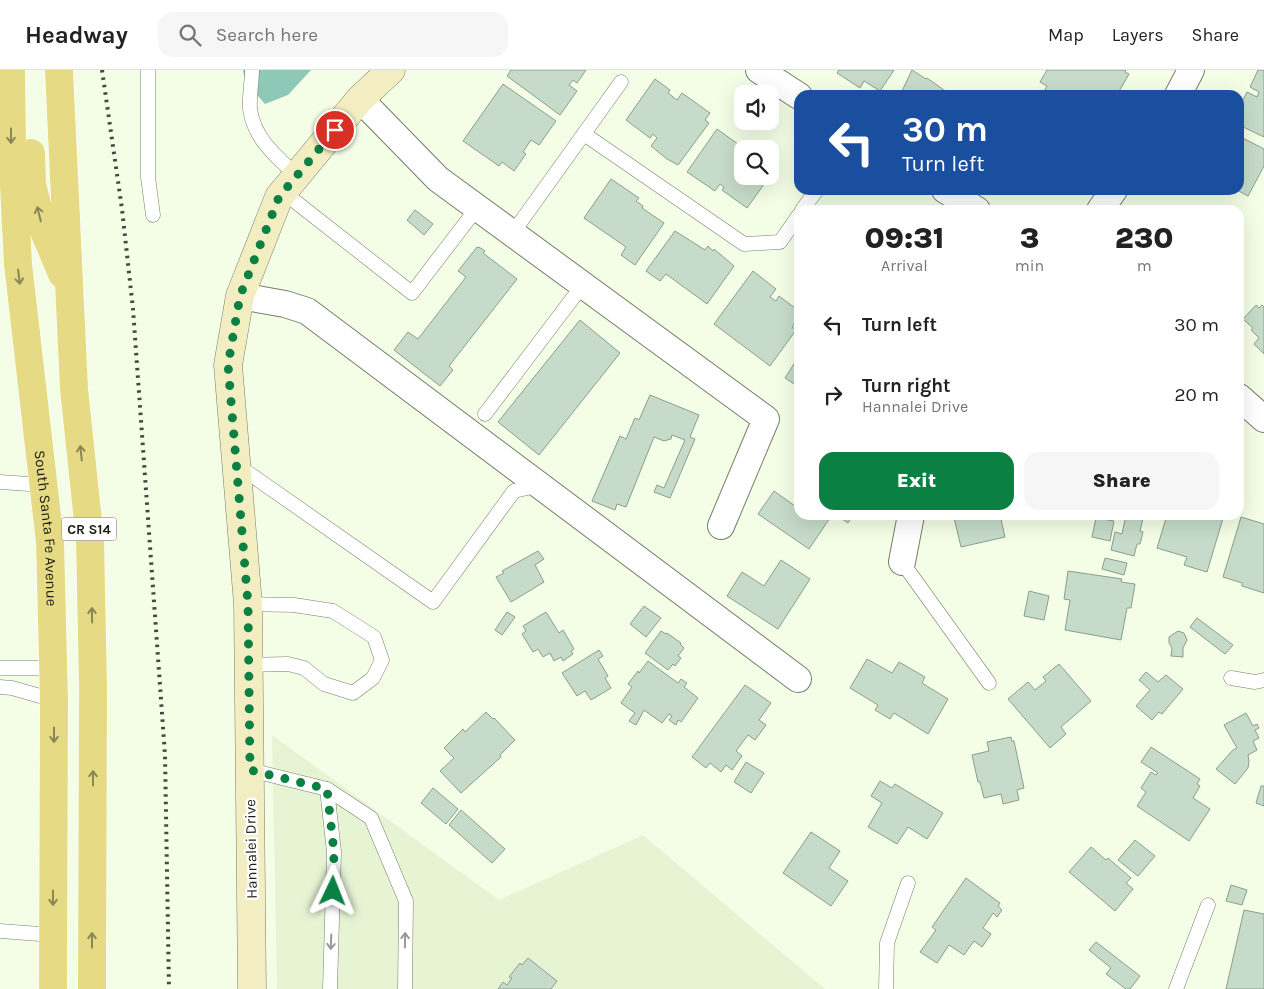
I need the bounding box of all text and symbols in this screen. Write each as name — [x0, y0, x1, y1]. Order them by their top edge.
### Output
search box — [158, 12, 508, 57]
text: Headway — [25, 21, 128, 49]
icon: search — [176, 21, 204, 49]
text: Search here — [216, 24, 318, 46]
text: Map — [1048, 24, 1084, 46]
text: Layers — [1112, 24, 1164, 46]
text: Share — [1192, 24, 1239, 46]
map controls — [734, 85, 779, 185]
button: sound — [734, 85, 779, 130]
pin — [314, 109, 356, 151]
text: 30 m — [902, 109, 988, 150]
icon: left — [819, 110, 884, 175]
icon: arrive — [321, 116, 349, 144]
one-way arrow — [7, 128, 16, 144]
button: search — [734, 140, 779, 185]
text: Turn left — [902, 151, 985, 177]
one-way arrow — [34, 206, 43, 222]
text: 09:31 — [864, 220, 944, 256]
text: 3 — [1020, 220, 1039, 256]
text: 230 — [1115, 220, 1174, 256]
text: Arrival — [881, 256, 928, 275]
text: min — [1015, 256, 1044, 275]
text: m — [1137, 256, 1152, 275]
one-way arrow — [14, 269, 24, 285]
icon: left — [819, 311, 847, 339]
text: Turn left — [862, 314, 937, 336]
text: 30 m — [1174, 314, 1219, 336]
text: Turn right — [862, 375, 951, 397]
icon: right — [819, 381, 847, 409]
text: 20 m — [1174, 384, 1219, 406]
text: Hannalei Drive — [862, 397, 968, 416]
one-way arrow — [76, 446, 86, 462]
street label: South Santa Fe Avenue — [31, 449, 61, 607]
button: Exit — [819, 452, 1014, 510]
button: Share — [1024, 452, 1219, 510]
road number: CR S14 — [62, 518, 116, 540]
one-way arrow — [87, 608, 97, 624]
one-way arrow — [49, 726, 59, 743]
one-way arrow — [88, 770, 98, 786]
street label: Hannalei Drive — [241, 799, 261, 899]
position arrow — [306, 864, 358, 916]
one-way arrow — [48, 889, 58, 905]
one-way arrow — [87, 933, 97, 949]
one-way arrow — [400, 933, 410, 949]
one-way arrow — [327, 934, 336, 950]

